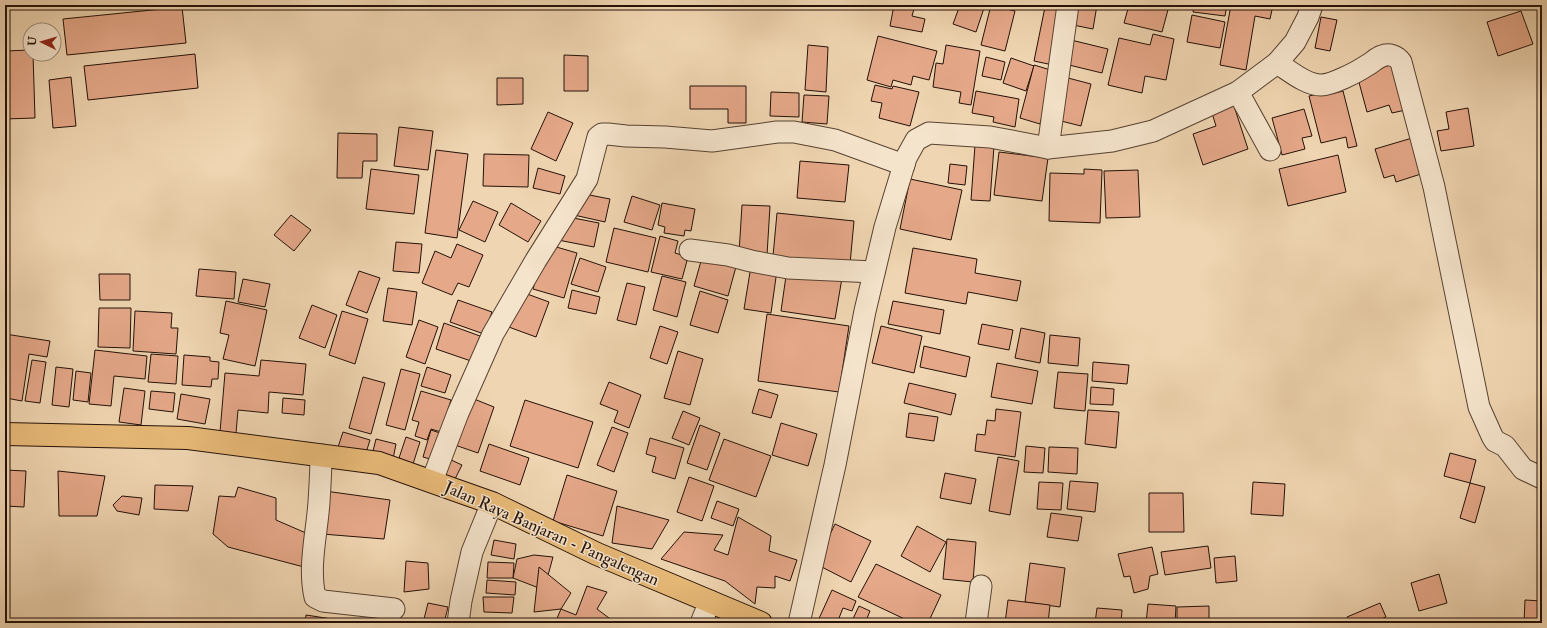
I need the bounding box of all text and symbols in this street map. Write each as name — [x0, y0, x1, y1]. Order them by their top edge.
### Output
north arrow — [22, 22, 62, 62]
text: U — [26, 35, 39, 46]
street label: Jalan Raya Banjaran - Pangalengan — [440, 476, 663, 592]

